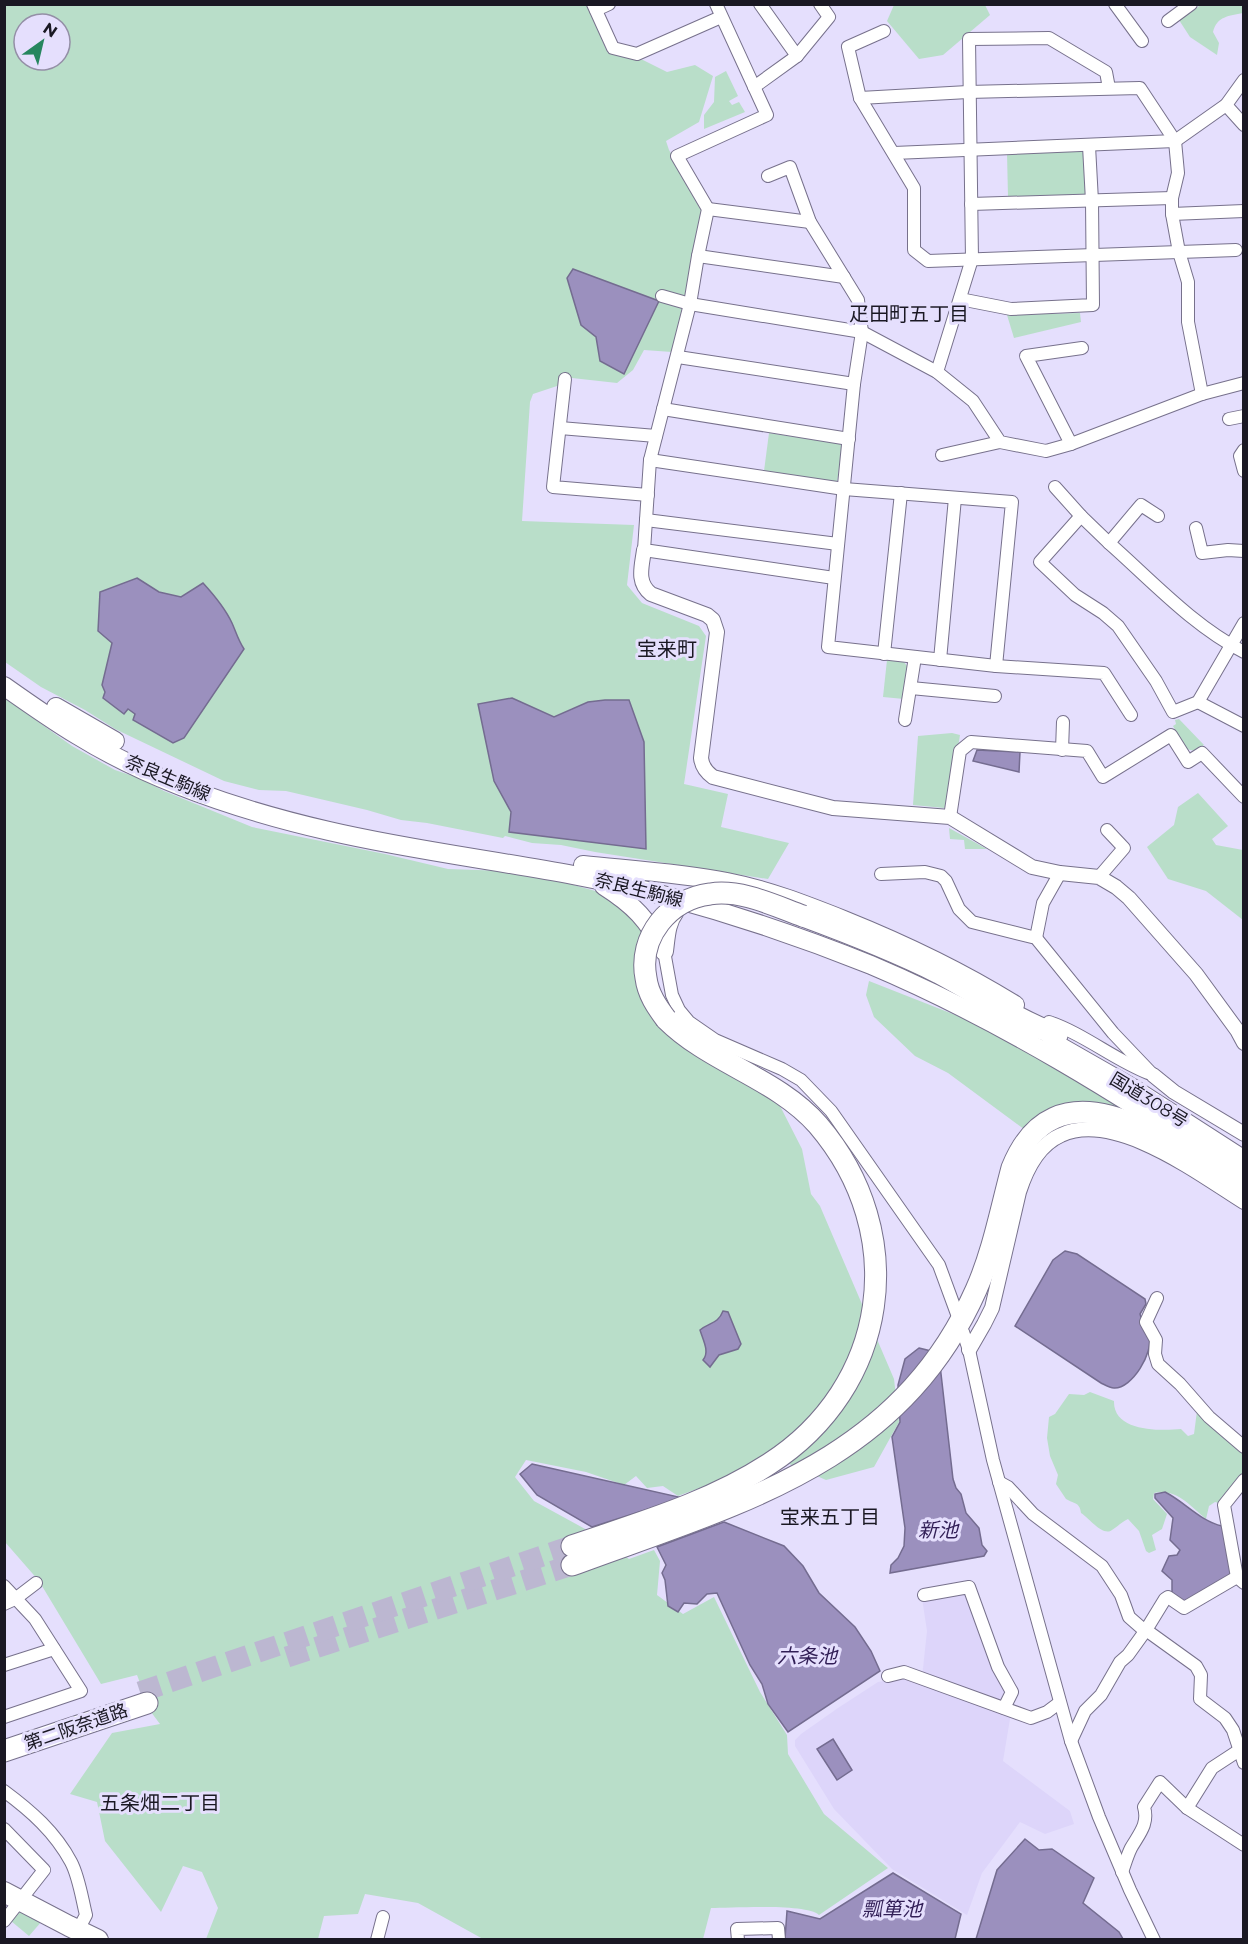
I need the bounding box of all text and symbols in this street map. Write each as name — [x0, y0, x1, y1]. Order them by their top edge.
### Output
north arrow — [12, 12, 72, 72]
text: N — [39, 18, 61, 41]
district label: 疋田町五丁目 — [849, 302, 969, 326]
district label: 宝来町 — [637, 637, 697, 661]
street label: 奈良生駒線 — [122, 750, 214, 806]
street label: 奈良生駒線 — [593, 868, 685, 912]
street label: 国道308号 — [1106, 1068, 1192, 1132]
district label: 宝来五丁目 — [780, 1505, 880, 1529]
water label: 新池 — [918, 1518, 960, 1542]
water label: 六条池 — [777, 1644, 839, 1668]
street label: 第二阪奈道路 — [21, 1699, 131, 1755]
district label: 五条畑二丁目 — [100, 1791, 220, 1815]
water label: 瓢箪池 — [862, 1897, 924, 1921]

